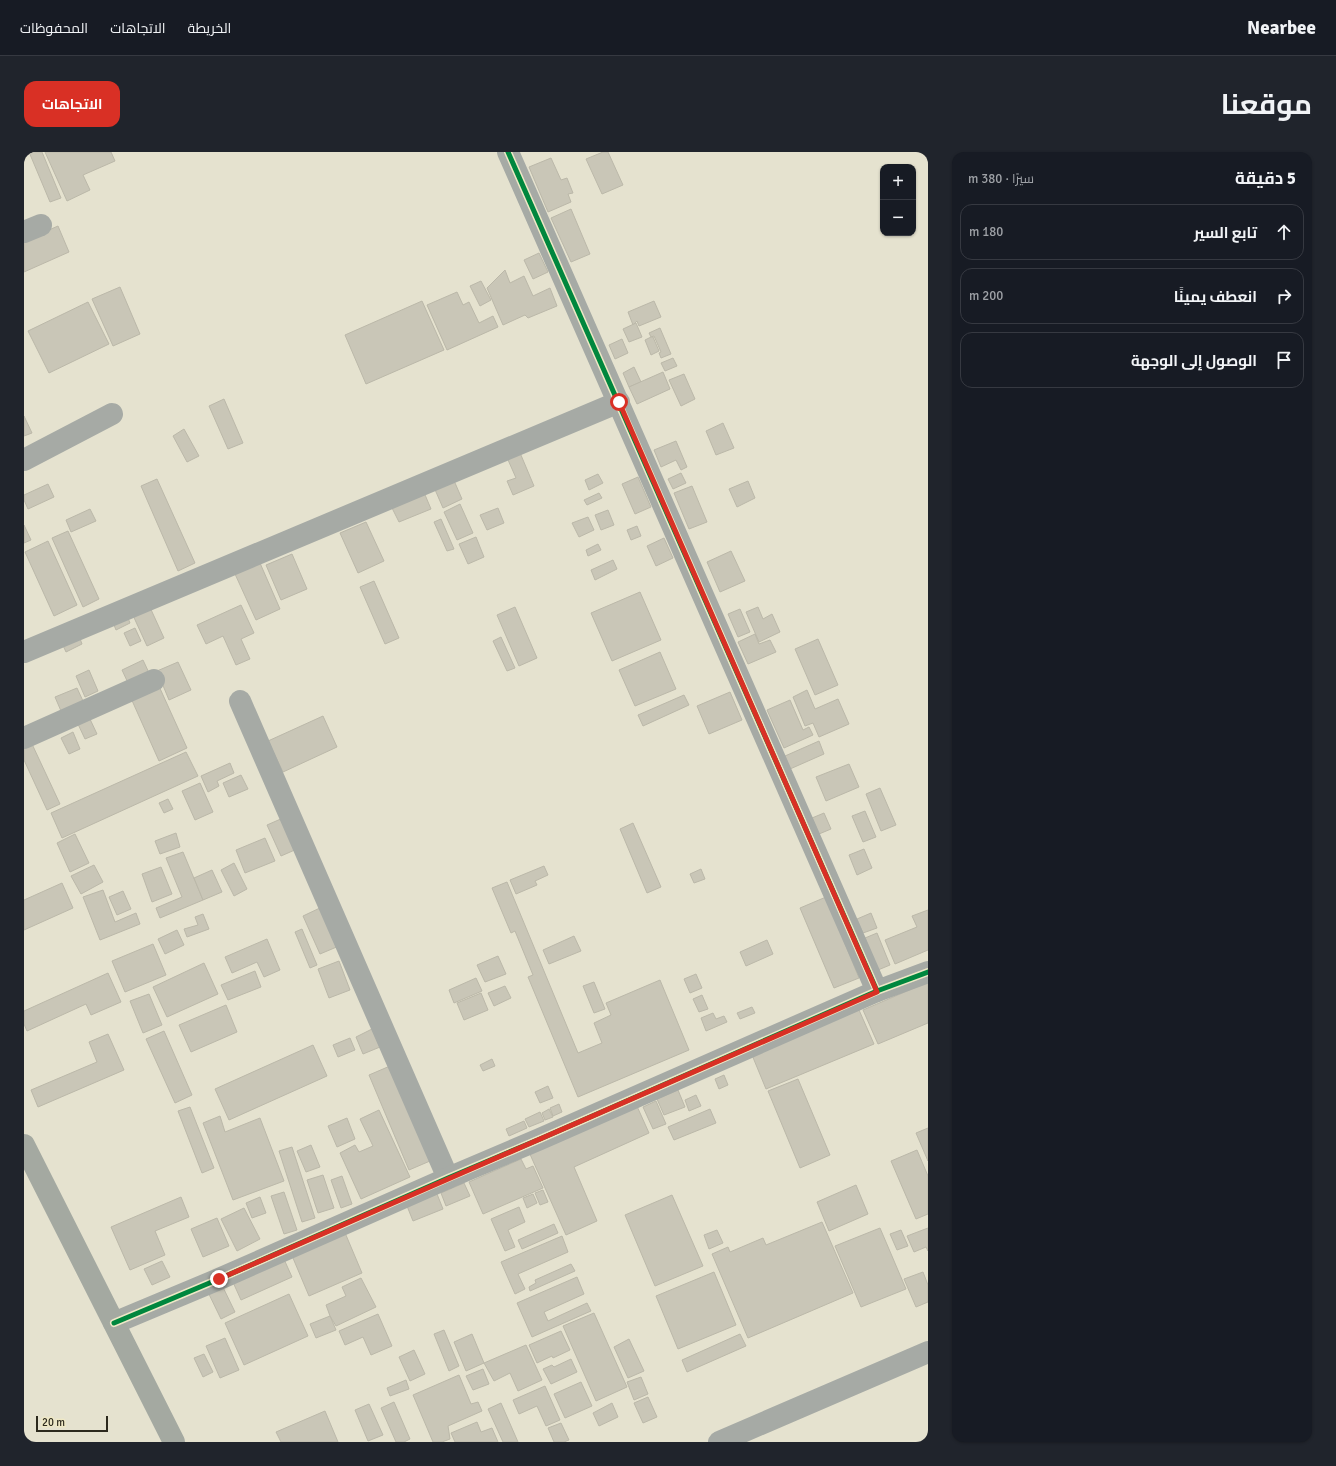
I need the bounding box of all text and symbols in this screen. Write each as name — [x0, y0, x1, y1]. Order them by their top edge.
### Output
text: Nearbee — [1247, 16, 1316, 40]
text: المحفوظات — [20, 20, 88, 37]
text: الاتجاهات — [110, 20, 166, 37]
text: الخريطة — [188, 20, 231, 37]
button: الاتجاهات — [24, 81, 120, 127]
text: موقعنا — [1221, 88, 1312, 122]
map controls — [880, 164, 916, 236]
button: + — [880, 164, 916, 200]
text: 5 دقيقة — [1235, 168, 1296, 189]
text: سيرًا · 380 m — [968, 171, 1034, 187]
button: − — [880, 200, 916, 236]
icon: ahead — [1273, 221, 1295, 243]
text: 180 m — [969, 224, 1003, 240]
text: تابع السير — [1194, 224, 1257, 242]
icon: right — [1273, 285, 1295, 307]
text: 200 m — [969, 288, 1003, 304]
text: انعطف يمينًا — [1174, 288, 1257, 306]
icon: arrive — [1273, 349, 1295, 371]
text: الوصول إلى الوجهة — [1131, 352, 1257, 370]
route start — [610, 393, 628, 411]
route end — [210, 1270, 228, 1288]
scale bar — [36, 1414, 108, 1433]
text: 20 m — [42, 1416, 65, 1429]

